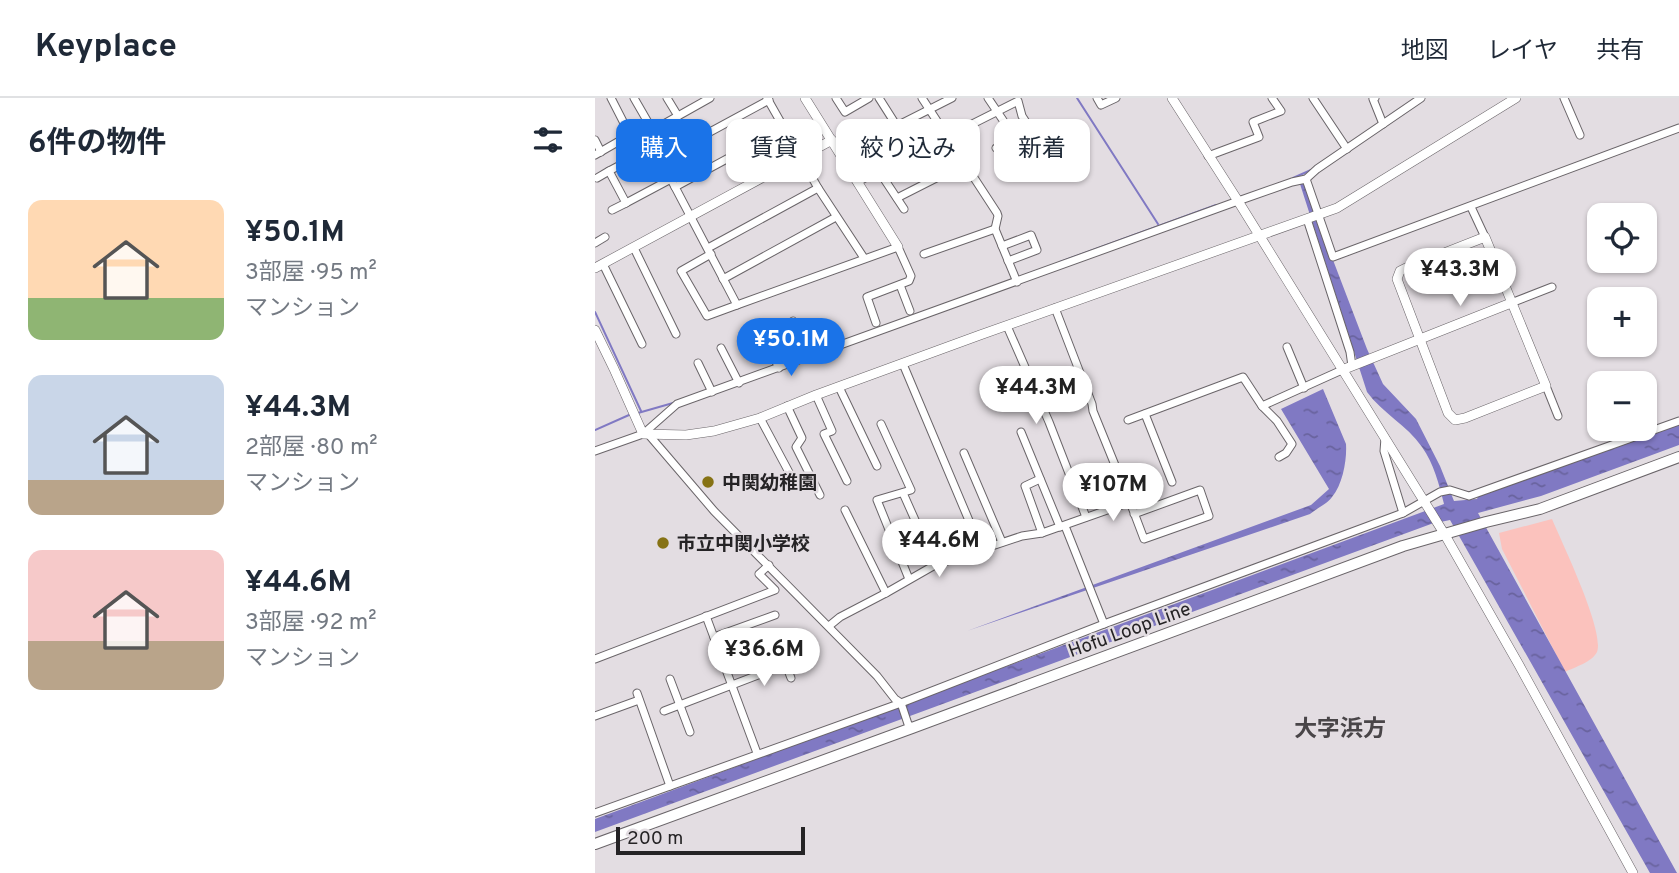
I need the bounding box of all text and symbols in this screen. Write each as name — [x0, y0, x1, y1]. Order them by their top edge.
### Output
text: Keyplace — [35, 27, 177, 69]
text: 地図 — [1401, 37, 1449, 67]
text: レイヤ — [1487, 37, 1558, 67]
text: 共有 — [1596, 37, 1644, 67]
chip: 購入 — [616, 119, 712, 182]
chip: 賃貸 — [726, 119, 822, 182]
chip: 絞り込み — [836, 119, 980, 182]
chip: 新着 — [994, 119, 1090, 182]
icon: filters — [529, 121, 567, 159]
text: 6件の物件 — [28, 126, 166, 163]
map controls — [1587, 203, 1657, 441]
button: locate — [1587, 203, 1657, 273]
text: ¥50.1M — [245, 215, 345, 252]
icon: home — [84, 228, 168, 312]
pin: ¥43.3M — [1403, 248, 1517, 308]
text: ¥43.3M — [1420, 256, 1500, 285]
text: 3部屋 · 95 m² — [245, 259, 377, 288]
button: + — [1587, 287, 1657, 357]
text: マンション — [245, 295, 360, 324]
pin: ¥50.1M — [734, 318, 848, 378]
text: ¥50.1M — [753, 326, 829, 355]
pin: ¥44.3M — [979, 366, 1093, 426]
button: − — [1587, 371, 1657, 441]
text: ¥44.3M — [995, 374, 1077, 403]
text: ¥44.3M — [245, 390, 351, 427]
icon: home — [84, 403, 168, 487]
text: 2部屋 · 80 m² — [245, 434, 378, 463]
pin: ¥107M — [1064, 464, 1162, 523]
text: マンション — [245, 470, 360, 499]
text: ¥107M — [1079, 471, 1147, 500]
place label: 中関幼稚園 — [722, 472, 817, 496]
marker: 中関幼稚園 — [700, 474, 716, 490]
pin: ¥44.6M — [882, 519, 996, 579]
text: ¥44.6M — [898, 527, 980, 556]
place label: 市立中関小学校 — [677, 533, 810, 557]
marker: 市立中関小学校 — [655, 535, 671, 551]
text: ¥44.6M — [245, 565, 352, 602]
icon: home — [84, 578, 168, 662]
street label: Hofu Loop Line — [1065, 598, 1194, 664]
text: 3部屋 · 92 m² — [245, 609, 377, 638]
pin: ¥36.6M — [707, 628, 821, 688]
text: ¥36.6M — [724, 636, 804, 665]
text: マンション — [245, 645, 360, 674]
district label: 大字浜方 — [1294, 716, 1386, 745]
scale bar — [616, 824, 805, 856]
text: 200 m — [627, 827, 683, 851]

